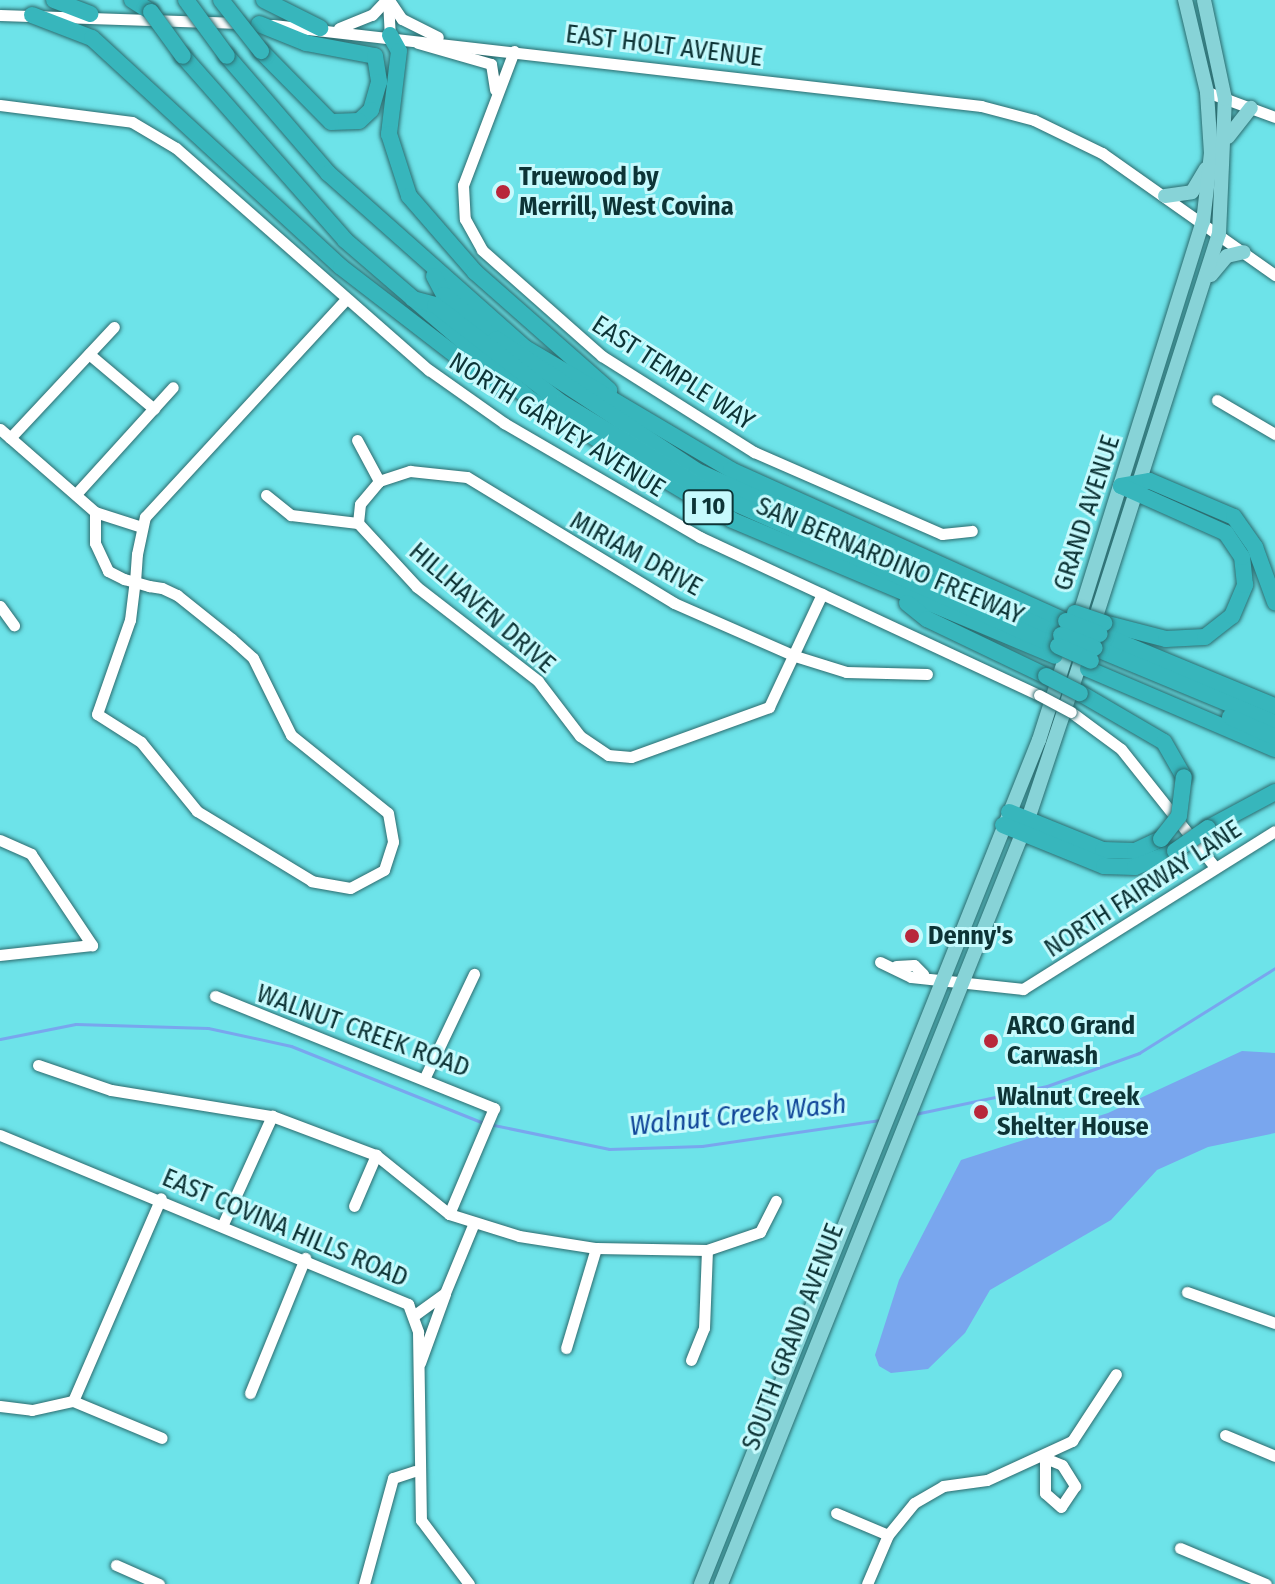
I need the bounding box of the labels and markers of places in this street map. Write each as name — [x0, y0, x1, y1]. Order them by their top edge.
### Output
place label: Truewood by Merrill, West Covina — [519, 161, 734, 222]
marker: Truewood by Merrill, West Covina — [494, 183, 512, 201]
place label: Denny's — [928, 920, 1013, 952]
marker: Denny's — [903, 927, 921, 945]
place label: ARCO Grand Carwash — [1007, 1010, 1135, 1072]
marker: ARCO Grand Carwash — [982, 1032, 1000, 1050]
place label: Walnut Creek Shelter House — [997, 1081, 1149, 1142]
marker: Walnut Creek Shelter House — [972, 1103, 990, 1121]

